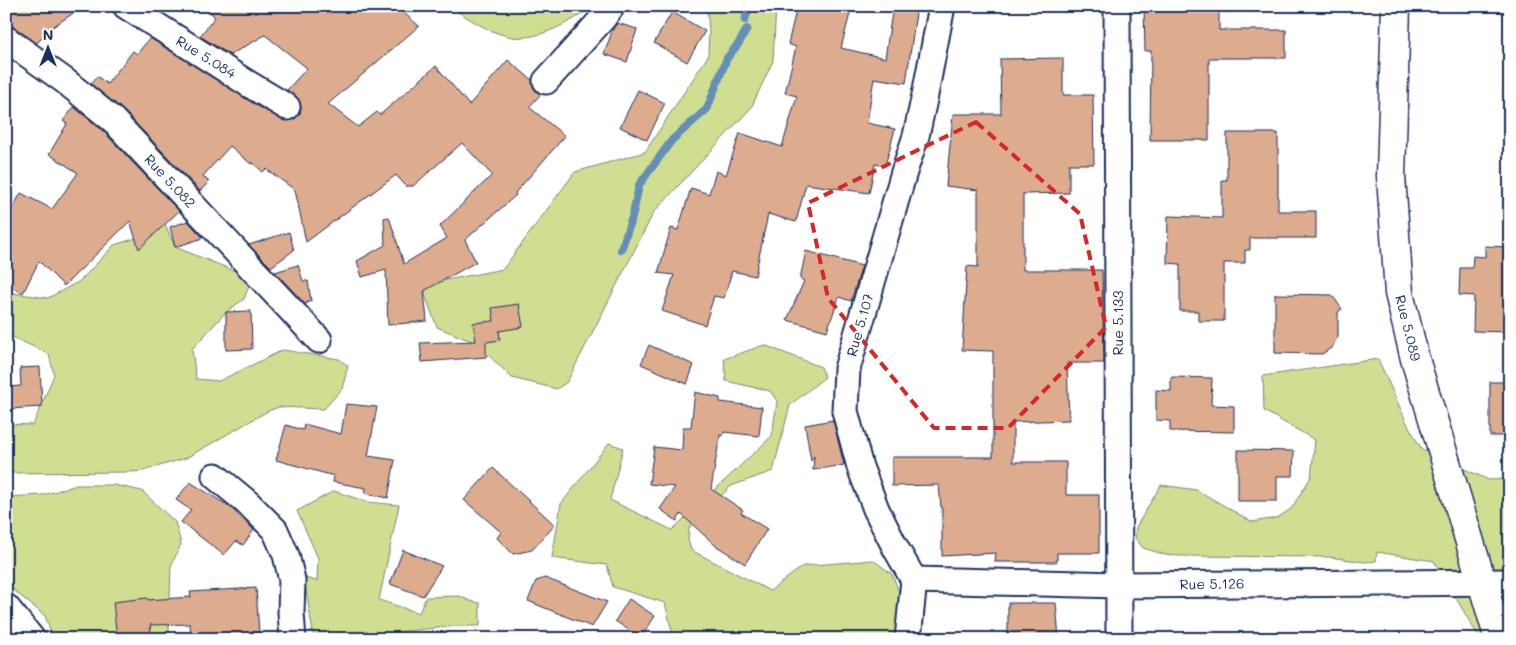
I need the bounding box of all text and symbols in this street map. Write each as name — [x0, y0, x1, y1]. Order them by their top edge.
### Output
north arrow — [22, 22, 72, 72]
text: N — [43, 25, 53, 44]
street label: Rue 5.084 — [173, 31, 241, 83]
street label: Rue 5.082 — [141, 150, 200, 212]
street label: Rue 5.107 — [841, 291, 878, 359]
street label: Rue 5.133 — [1108, 291, 1127, 355]
street label: Rue 5.089 — [1391, 293, 1426, 363]
street label: Rue 5.126 — [1180, 573, 1244, 594]

